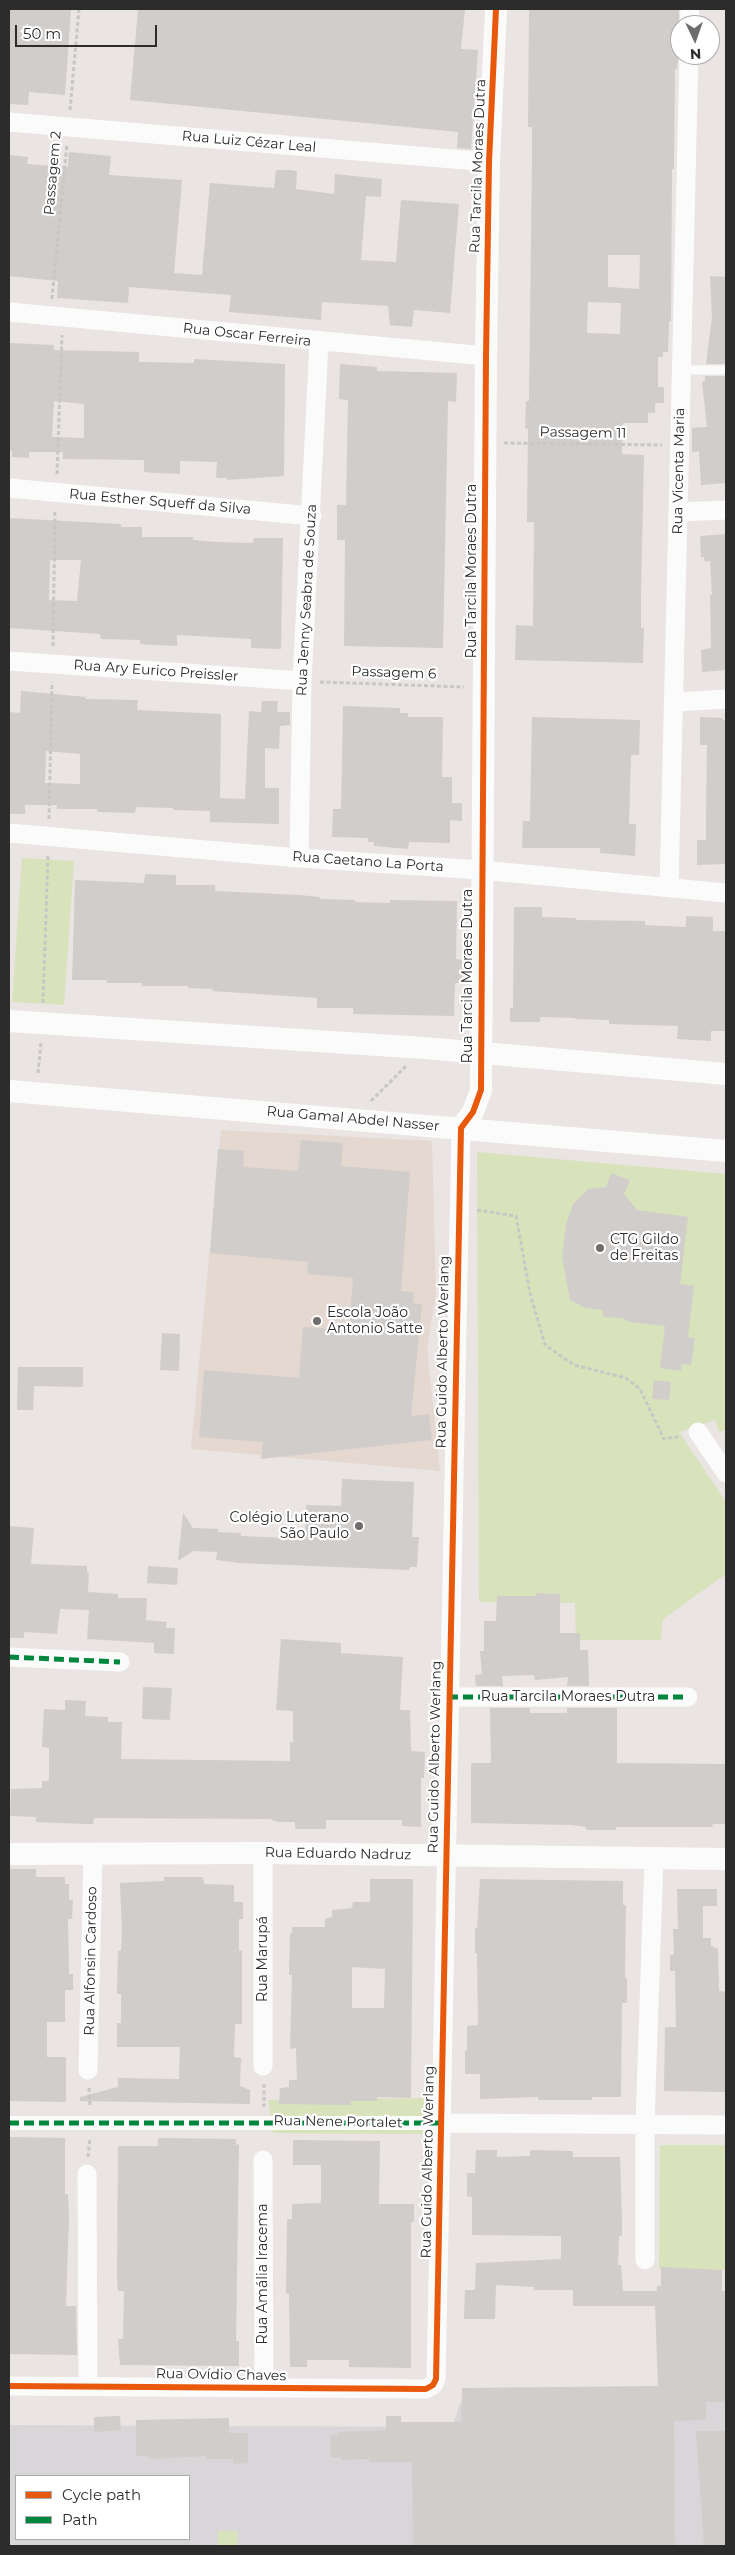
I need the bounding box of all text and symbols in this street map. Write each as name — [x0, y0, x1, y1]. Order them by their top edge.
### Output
scale bar — [18, 15, 160, 47]
north arrow — [670, 15, 720, 65]
text: 50 m — [23, 24, 61, 43]
text: N — [690, 45, 702, 63]
street label: Rua Tarcila Moraes Dutra — [467, 79, 489, 253]
street label: Rua Luiz Cézar Leal — [181, 128, 317, 156]
street label: Passagem 2 — [41, 130, 65, 216]
street label: Rua Oscar Ferreira — [182, 320, 312, 350]
street label: Rua Vicenta Maria — [669, 407, 689, 535]
street label: Passagem 11 — [540, 424, 626, 442]
street label: Rua Tarcila Moraes Dutra — [464, 484, 480, 658]
street label: Rua Esther Squeff da Silva — [68, 486, 252, 518]
street label: Rua Jenny Seabra de Souza — [294, 504, 320, 696]
street label: Rua Ary Eurico Preissler — [73, 657, 239, 685]
street label: Passagem 6 — [351, 663, 437, 683]
street label: Rua Caetano La Porta — [292, 848, 444, 876]
street label: Rua Tarcila Moraes Dutra — [460, 889, 476, 1063]
street label: Rua Gamal Abdel Nasser — [266, 1103, 440, 1135]
place label: CTG Gildo de Freitas — [610, 1232, 679, 1264]
marker: CTG Gildo de Freitas — [594, 1242, 606, 1254]
street label: Rua Guido Alberto Werlang — [433, 1256, 453, 1448]
place label: Escola João Antonio Satte — [327, 1305, 423, 1338]
marker: Escola João Antonio Satte — [311, 1315, 323, 1327]
place label: Colégio Luterano São Paulo — [230, 1510, 349, 1542]
marker: Colégio Luterano São Paulo — [353, 1520, 365, 1532]
street label: Rua Guido Alberto Werlang — [425, 1661, 445, 1853]
street label: Rua Tarcila Moraes Dutra — [481, 1689, 655, 1705]
street label: Rua Eduardo Nadruz — [265, 1844, 411, 1864]
street label: Rua Alfonsin Cardoso — [81, 1886, 101, 2036]
street label: Rua Marupá — [255, 1916, 271, 2002]
street label: Rua Guido Alberto Werlang — [418, 2066, 438, 2258]
street label: Rua Nene Portalet — [273, 2112, 403, 2132]
street label: Rua Amália Iracema — [255, 2204, 271, 2344]
street label: Rua Ovídio Chaves — [156, 2365, 286, 2385]
legend — [15, 2475, 190, 2540]
text: Cycle path — [62, 2485, 141, 2504]
text: Path — [62, 2510, 98, 2529]

